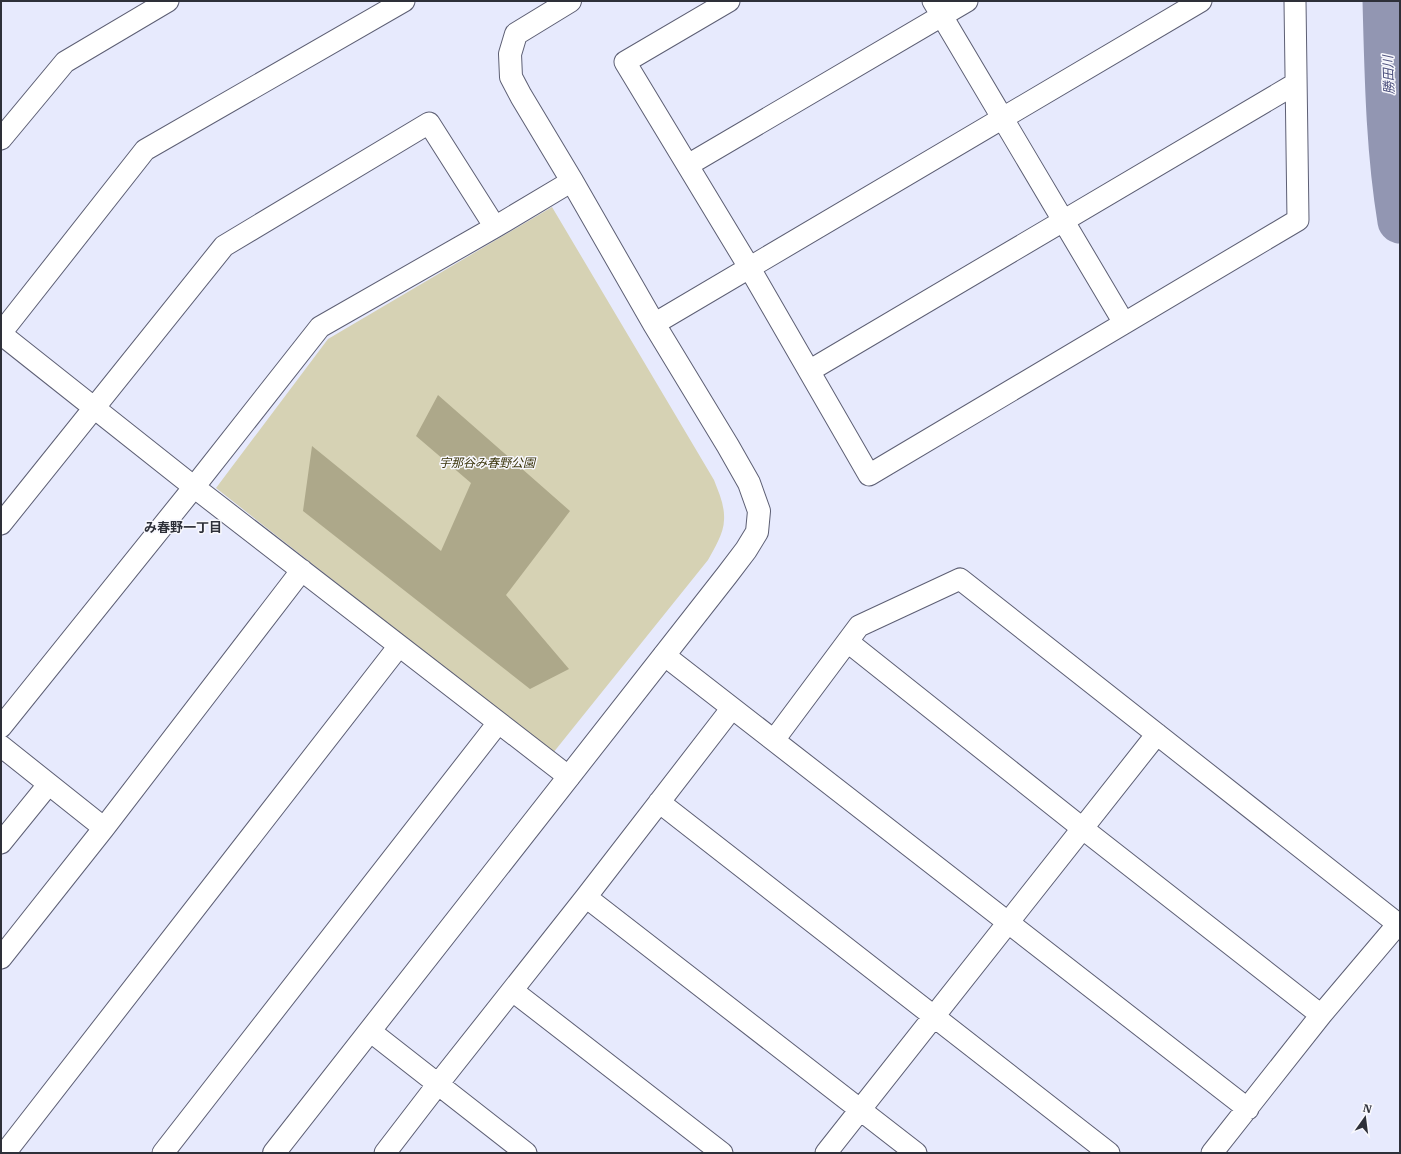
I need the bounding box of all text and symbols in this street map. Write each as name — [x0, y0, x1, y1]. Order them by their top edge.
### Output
water label: 勝田川 — [1379, 53, 1398, 95]
park label: 宇那谷み春野公園 — [439, 455, 537, 470]
district label: み春野一丁目 — [144, 519, 222, 536]
north arrow — [1345, 1098, 1385, 1138]
text: N — [1362, 1100, 1374, 1116]

